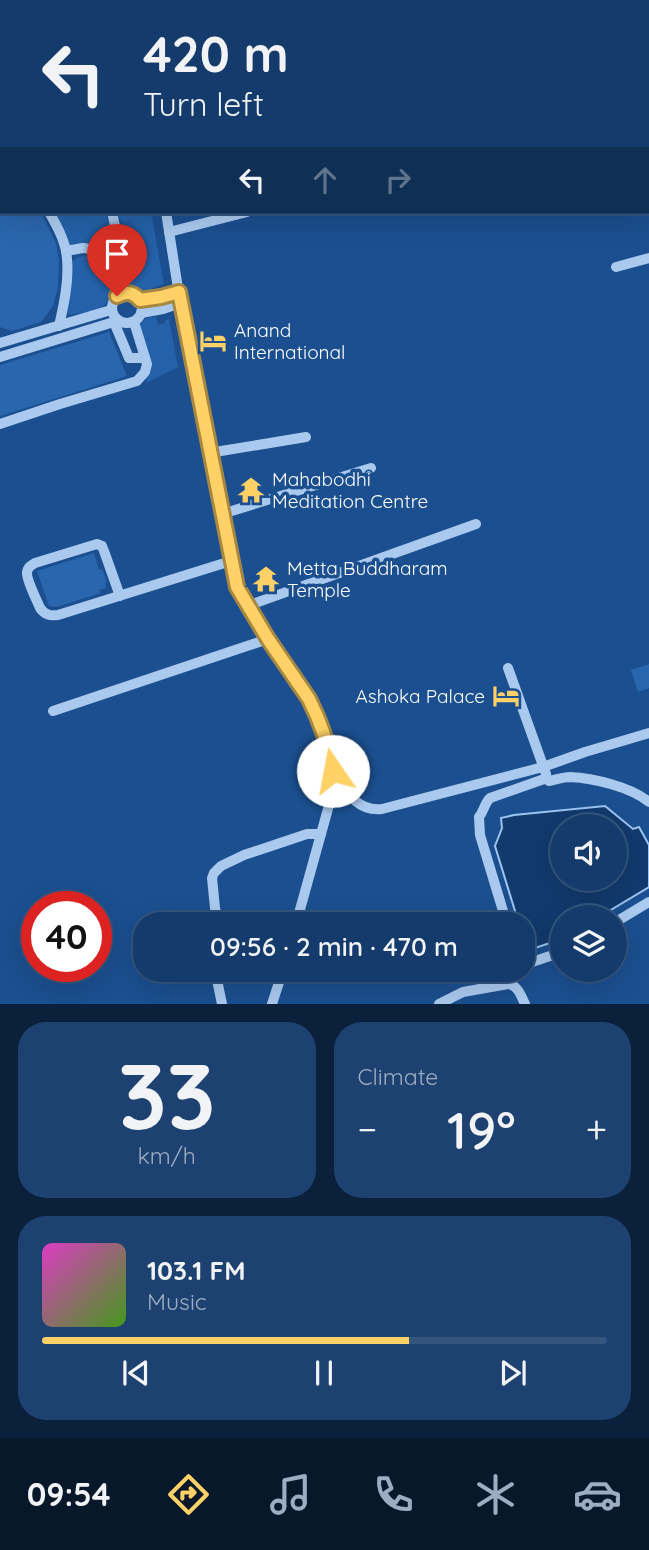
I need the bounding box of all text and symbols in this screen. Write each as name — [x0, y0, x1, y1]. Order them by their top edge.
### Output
text: 420 m — [143, 23, 289, 84]
icon: left — [28, 28, 119, 119]
text: Turn left — [143, 84, 264, 124]
icon: left — [233, 161, 271, 199]
icon: ahead — [306, 161, 344, 199]
icon: right — [379, 161, 417, 199]
pin — [87, 224, 147, 296]
icon: arrive — [98, 235, 136, 273]
place label: Anand International — [234, 318, 345, 364]
hotel icon: Anand International — [198, 326, 228, 356]
place label: Mahabodhi Meditation Centre — [272, 467, 428, 513]
temple icon: Mahabodhi Meditation Centre — [236, 475, 266, 505]
place label: Metta Buddharam Temple — [287, 556, 447, 602]
temple icon: Metta Buddharam Temple — [251, 564, 281, 594]
hotel icon: Ashoka Palace — [491, 681, 521, 711]
place label: Ashoka Palace — [356, 684, 485, 708]
position arrow — [296, 734, 370, 808]
map controls — [550, 814, 627, 982]
button: sound — [550, 814, 627, 891]
speed limit sign: 40 — [21, 891, 112, 982]
button: layers — [550, 905, 627, 982]
text: 09:56 · 2 min · 470 m — [210, 930, 458, 963]
text: 33 — [118, 1038, 216, 1152]
text: Climate — [358, 1062, 438, 1091]
text: 19° — [447, 1097, 516, 1162]
text: − — [358, 1105, 377, 1153]
text: + — [586, 1105, 607, 1153]
text: km/h — [138, 1141, 196, 1170]
text: 103.1 FM — [147, 1254, 246, 1287]
text: Music — [147, 1287, 207, 1316]
icon: previous — [117, 1354, 155, 1392]
icon: pause — [305, 1354, 343, 1392]
icon: next — [494, 1354, 532, 1392]
icon: directions — [164, 1470, 213, 1519]
icon: music — [266, 1470, 315, 1519]
icon: phone — [369, 1470, 418, 1519]
icon: climate — [471, 1470, 520, 1519]
icon: car — [573, 1470, 622, 1519]
text: 09:54 — [27, 1474, 110, 1514]

